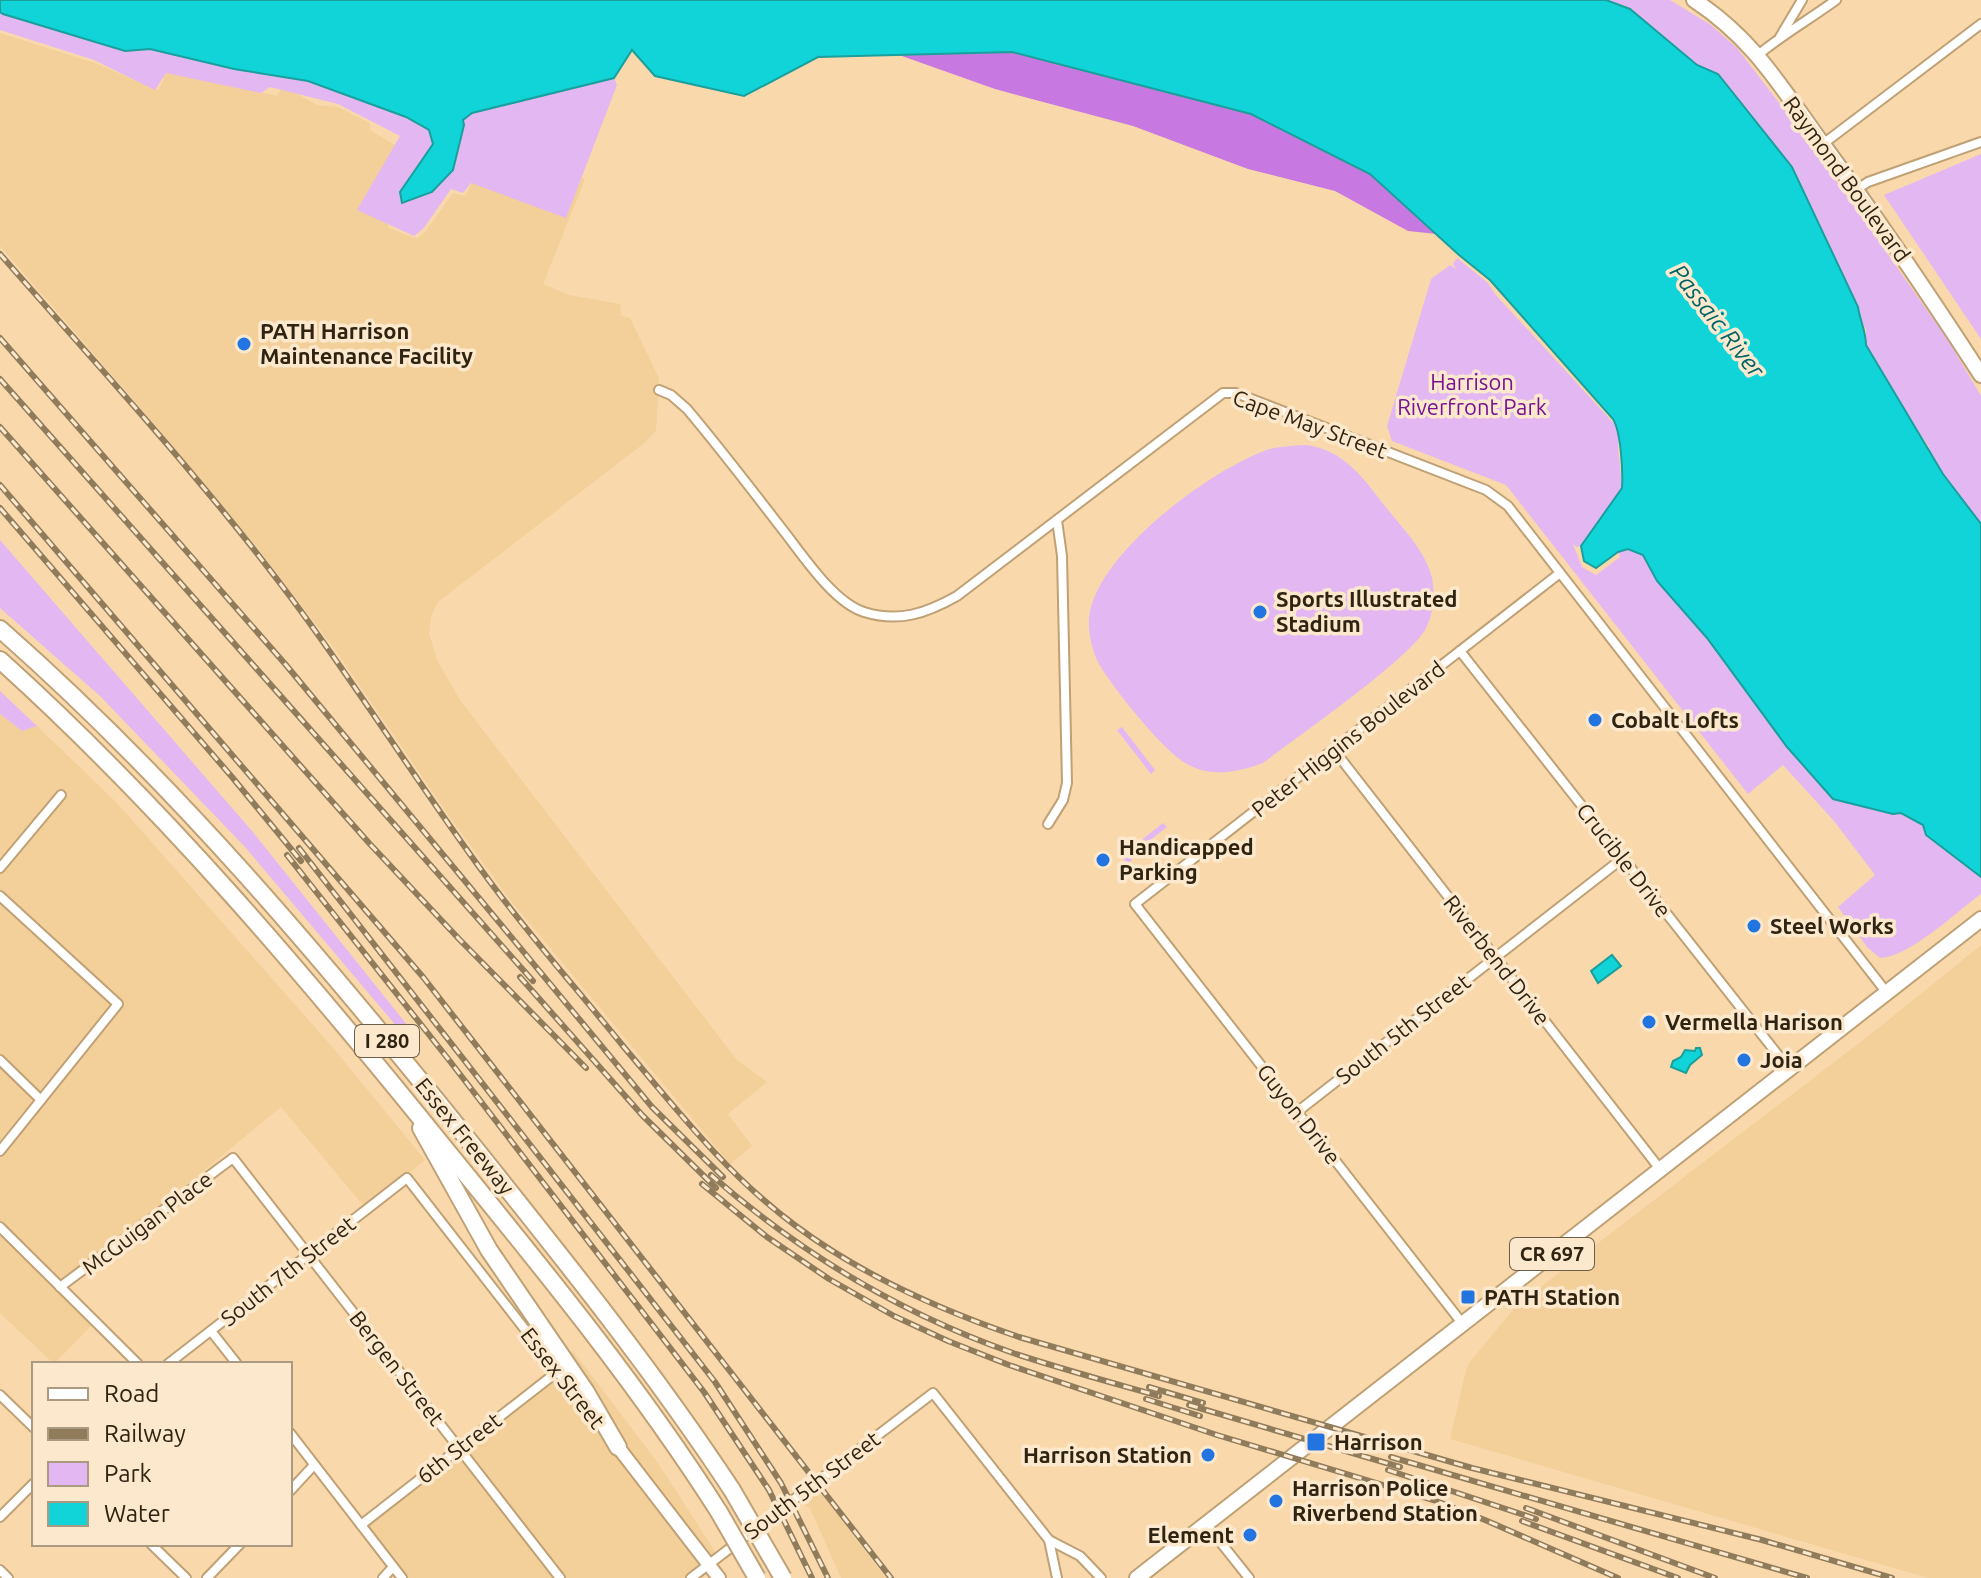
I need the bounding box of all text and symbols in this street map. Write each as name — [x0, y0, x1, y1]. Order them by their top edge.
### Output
street label: Raymond Boulevard — [1779, 91, 1916, 266]
water label: Passaic River — [1665, 259, 1770, 383]
place label: PATH Harrison Maintenance Facility — [260, 318, 473, 368]
marker: PATH Harrison Maintenance Facility — [235, 335, 253, 353]
park label: Harrison Riverfront Park — [1397, 369, 1547, 419]
street label: Cape May Street — [1230, 384, 1391, 463]
place label: Sports Illustrated Stadium — [1276, 586, 1458, 636]
marker: Sports Illustrated Stadium — [1251, 603, 1269, 621]
street label: Peter Higgins Boulevard — [1246, 655, 1449, 822]
place label: Cobalt Lofts — [1611, 707, 1739, 732]
marker: Cobalt Lofts — [1586, 711, 1604, 729]
street label: Crucible Drive — [1572, 798, 1677, 922]
place label: Handicapped Parking — [1119, 834, 1254, 884]
marker: Handicapped Parking — [1094, 851, 1112, 869]
street label: Riverbend Drive — [1439, 890, 1556, 1030]
place label: Steel Works — [1770, 913, 1894, 938]
marker: Steel Works — [1745, 917, 1763, 935]
street label: South 5th Street — [1331, 968, 1475, 1089]
place label: Vermella Harison — [1665, 1009, 1843, 1034]
marker: Vermella Harison — [1640, 1013, 1658, 1031]
road number: I 280 — [355, 1025, 419, 1057]
place label: Joia — [1760, 1047, 1803, 1072]
marker: Joia — [1735, 1051, 1753, 1069]
street label: Guyon Drive — [1253, 1059, 1346, 1169]
street label: Essex Freeway — [411, 1072, 520, 1199]
street label: McGuigan Place — [77, 1166, 217, 1280]
street label: South 7th Street — [216, 1210, 360, 1331]
road number: CR 697 — [1510, 1238, 1594, 1270]
place label: PATH Station — [1484, 1284, 1620, 1309]
marker: PATH Station — [1459, 1288, 1477, 1306]
street label: Bergen Street — [345, 1306, 450, 1430]
street label: Essex Street — [516, 1322, 611, 1433]
legend — [32, 1362, 292, 1546]
text: Road — [104, 1380, 159, 1407]
street label: 6th Street — [412, 1407, 506, 1488]
text: Railway — [104, 1420, 186, 1447]
street label: South 5th Street — [739, 1425, 885, 1544]
place label: Harrison — [1334, 1429, 1423, 1454]
marker: Harrison — [1305, 1431, 1327, 1453]
place label: Harrison Station — [1023, 1442, 1192, 1467]
marker: Harrison Station — [1199, 1446, 1217, 1464]
text: Park — [104, 1460, 152, 1487]
place label: Harrison Police Riverbend Station — [1292, 1475, 1478, 1525]
marker: Harrison Police Riverbend Station — [1267, 1492, 1285, 1510]
text: Water — [104, 1500, 170, 1527]
place label: Element — [1148, 1522, 1234, 1547]
marker: Element — [1241, 1526, 1259, 1544]

